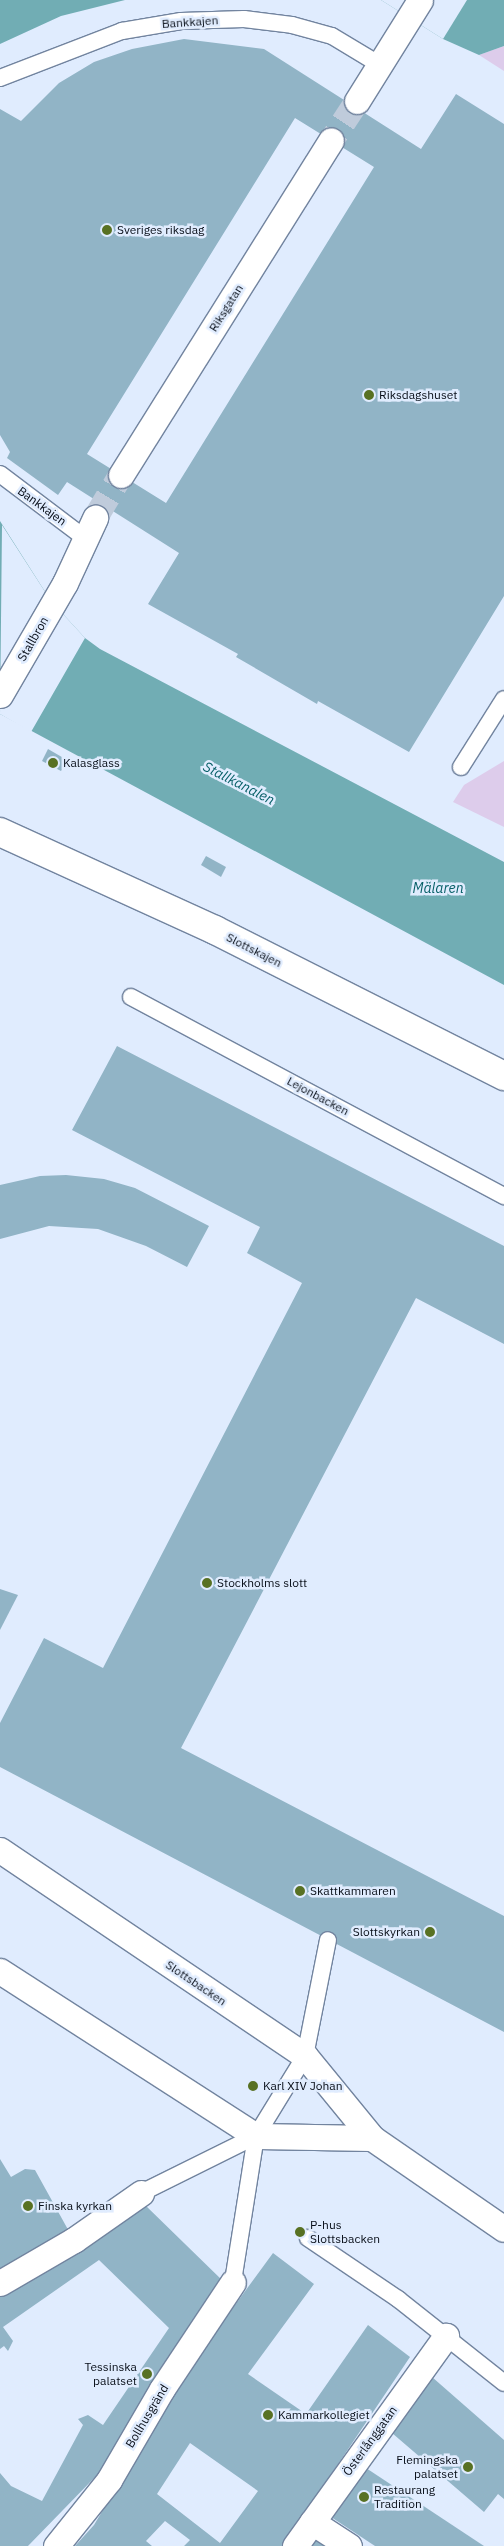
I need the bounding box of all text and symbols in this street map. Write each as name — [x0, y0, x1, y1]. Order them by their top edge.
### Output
street label: Bankkajen — [161, 13, 219, 31]
place label: Sveriges riksdag — [117, 223, 204, 237]
marker: Sveriges riksdag — [101, 224, 113, 236]
street label: Riksgatan — [206, 282, 246, 334]
place label: Riksdagshuset — [379, 388, 458, 402]
marker: Riksdagshuset — [363, 389, 375, 401]
street label: Bankkajen — [15, 484, 69, 528]
street label: Stallbron — [15, 614, 51, 664]
place label: Kalasglass — [63, 756, 120, 770]
marker: Kalasglass — [47, 757, 59, 769]
water label: Stallkanalen — [200, 758, 278, 808]
water label: Mälaren — [412, 880, 464, 896]
street label: Slottskajen — [224, 930, 284, 970]
street label: Lejonbacken — [285, 1074, 351, 1118]
place label: Stockholms slott — [217, 1576, 307, 1590]
marker: Stockholms slott — [201, 1577, 213, 1589]
place label: Skattkammaren — [310, 1884, 396, 1898]
marker: Skattkammaren — [294, 1885, 306, 1897]
place label: Slottskyrkan — [353, 1925, 420, 1939]
marker: Slottskyrkan — [424, 1926, 436, 1938]
street label: Slottsbacken — [163, 1957, 229, 2009]
place label: Karl XIV Johan — [263, 2079, 343, 2093]
marker: Karl XIV Johan — [247, 2080, 259, 2092]
place label: Finska kyrkan — [38, 2199, 112, 2213]
marker: Finska kyrkan — [22, 2200, 34, 2212]
place label: P-hus Slottsbacken — [310, 2218, 380, 2246]
marker: P-hus Slottsbacken — [294, 2226, 306, 2238]
place label: Tessinska palatset — [84, 2360, 137, 2388]
marker: Tessinska palatset — [141, 2368, 153, 2380]
street label: Bollhusgränd — [122, 2382, 172, 2450]
street label: Österlånggatan — [340, 2403, 400, 2479]
place label: Kammarkollegiet — [278, 2408, 370, 2422]
marker: Kammarkollegiet — [262, 2409, 274, 2421]
place label: Flemingska palatset — [396, 2453, 458, 2481]
marker: Flemingska palatset — [462, 2461, 474, 2473]
place label: Restaurang Tradition — [374, 2483, 435, 2511]
marker: Restaurang Tradition — [358, 2491, 370, 2503]

